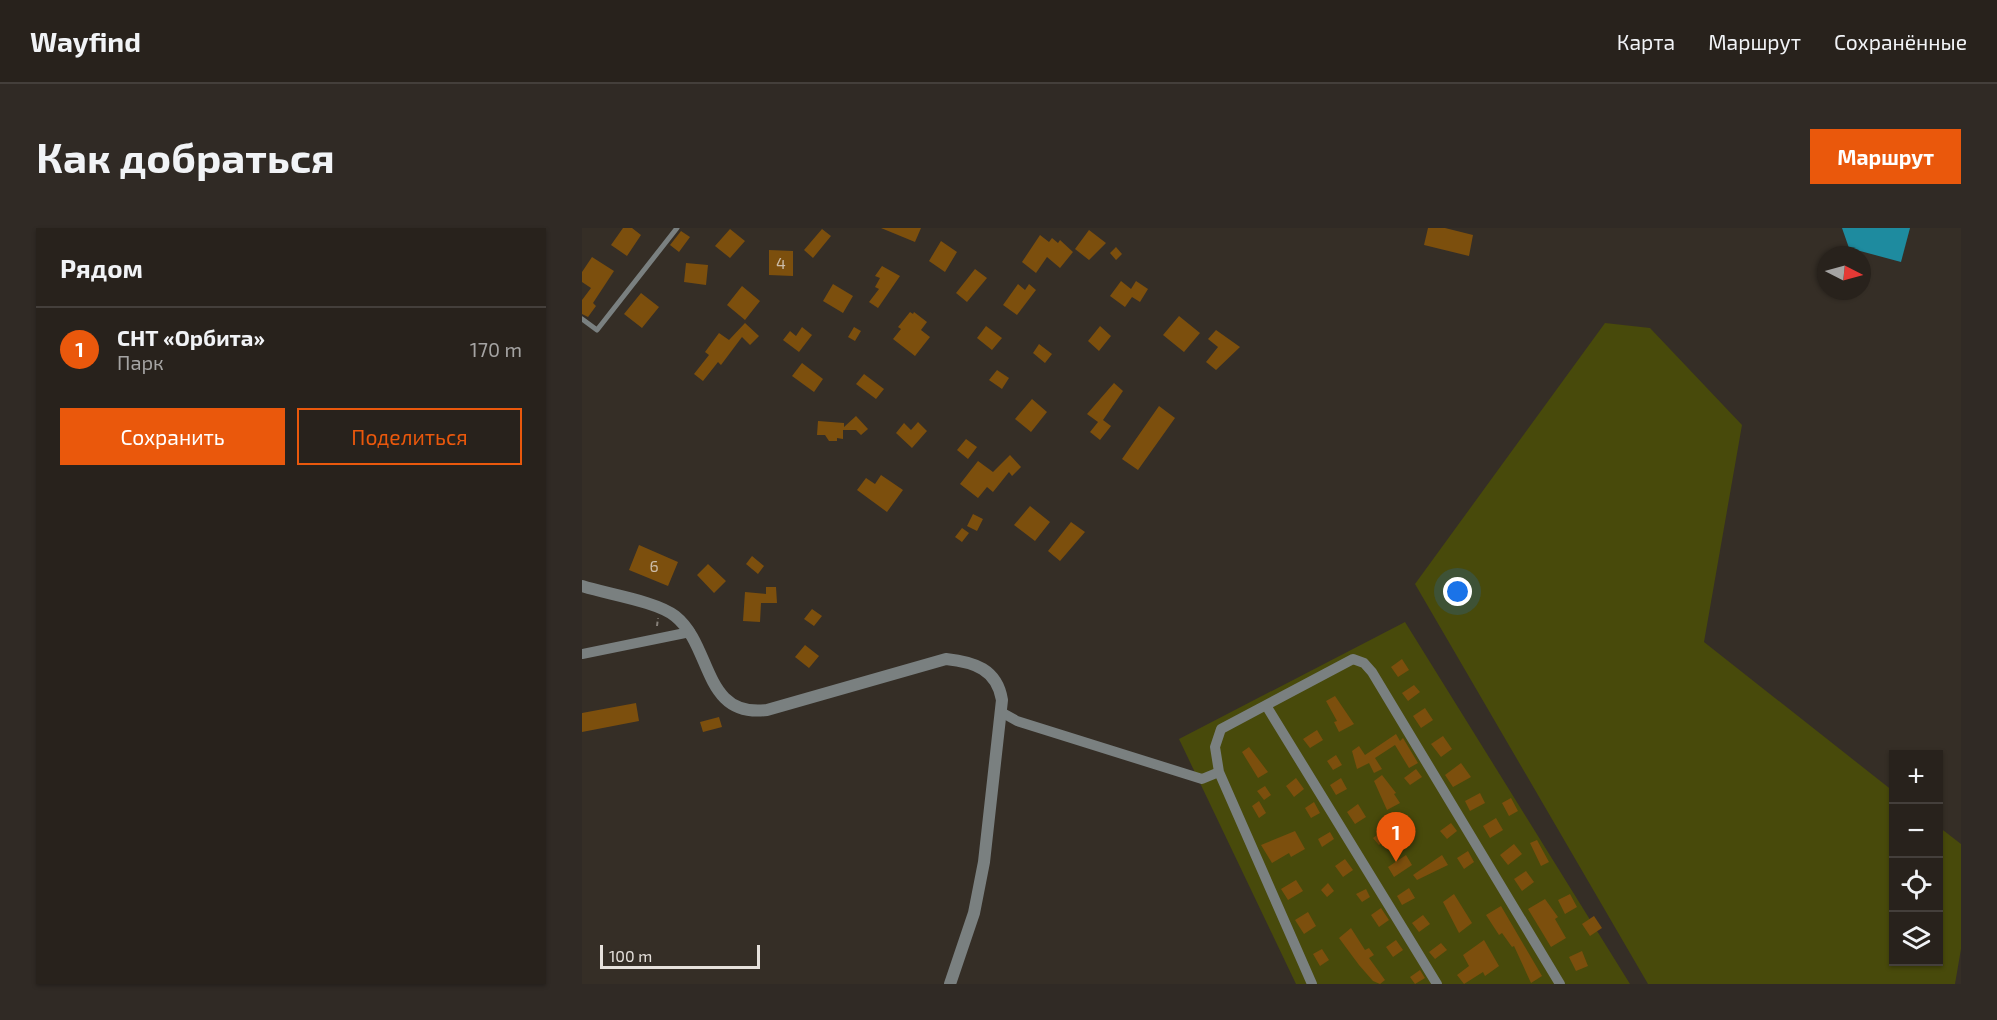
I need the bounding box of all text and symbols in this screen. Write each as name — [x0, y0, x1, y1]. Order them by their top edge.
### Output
text: Wayfind — [30, 24, 141, 58]
text: Карта — [1617, 29, 1675, 54]
text: Маршрут — [1708, 29, 1801, 54]
text: Сохранённые — [1834, 29, 1967, 54]
button: Маршрут — [1810, 129, 1961, 184]
text: Как добраться — [36, 131, 335, 181]
north arrow — [1817, 246, 1871, 300]
text: Рядом — [60, 252, 143, 283]
house number: 4 — [776, 253, 786, 272]
text: СНТ «Орбита» — [117, 324, 265, 350]
text: 1 — [75, 337, 84, 361]
text: 170 m — [470, 337, 522, 361]
text: Парк — [117, 350, 164, 374]
button: Сохранить — [60, 408, 285, 465]
button: Поделиться — [297, 408, 522, 465]
house number: 6 — [649, 556, 659, 575]
your location — [1443, 577, 1472, 606]
map controls — [1889, 750, 1943, 966]
button: + — [1889, 750, 1943, 804]
button: − — [1889, 804, 1943, 858]
pin: 1 — [1376, 812, 1416, 862]
button: locate — [1889, 858, 1943, 912]
button: layers — [1889, 912, 1943, 966]
scale bar — [600, 942, 760, 970]
text: 100 m — [609, 946, 652, 965]

